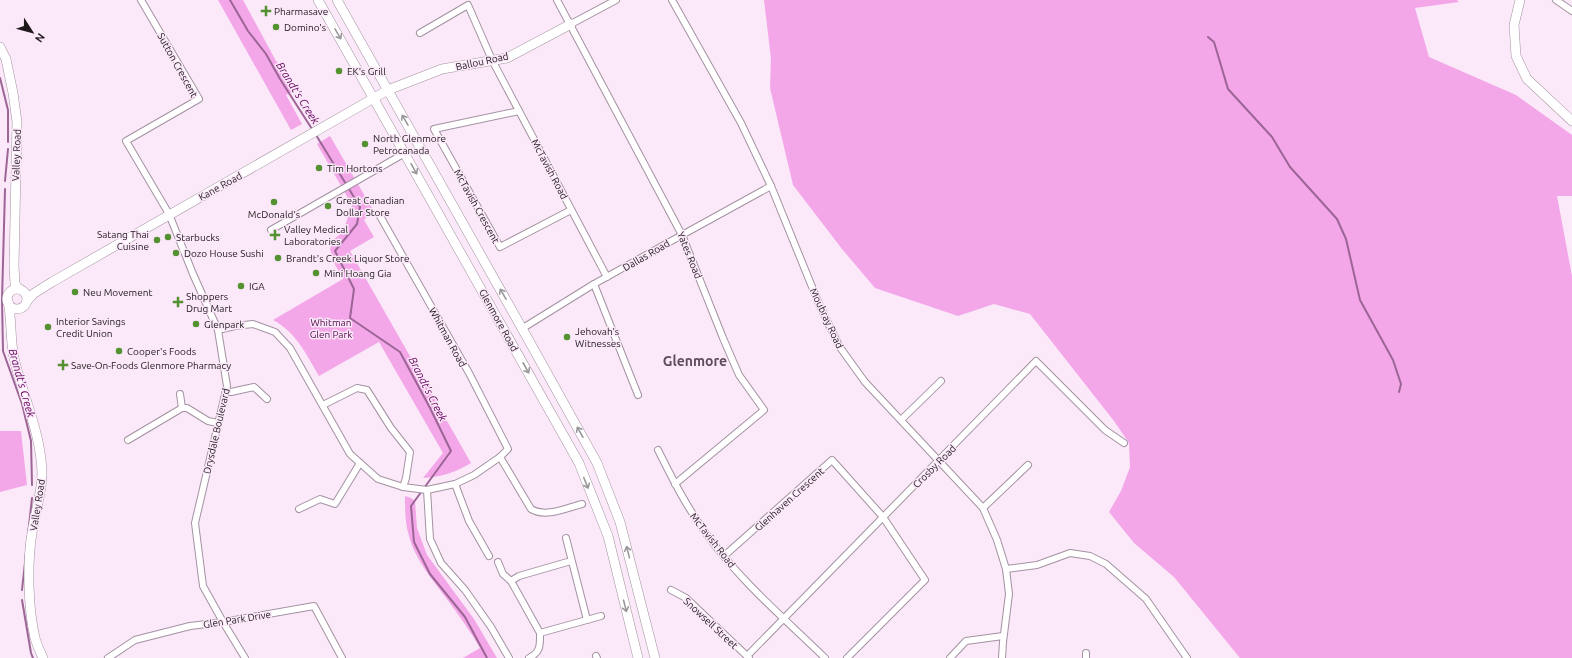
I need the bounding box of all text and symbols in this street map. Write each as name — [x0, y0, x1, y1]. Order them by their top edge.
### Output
marker: Pharmasave — [261, 6, 271, 16]
place label: Pharmasave — [274, 6, 328, 17]
north arrow — [12, 12, 52, 52]
marker: Domino's — [271, 22, 281, 32]
place label: Domino's — [284, 22, 326, 33]
one-way arrow — [334, 28, 342, 40]
text: N — [33, 31, 47, 45]
street label: Sutton Crescent — [155, 31, 200, 100]
street label: Ballou Road — [455, 51, 510, 72]
water label: Brandt's Creek — [274, 60, 322, 127]
marker: EK's Grill — [334, 66, 344, 76]
place label: EK's Grill — [347, 66, 386, 77]
one-way arrow — [401, 114, 408, 126]
street label: Valley Road — [10, 129, 23, 181]
place label: North Glenmore Petrocanada — [373, 133, 446, 156]
street label: McTavish Road — [529, 137, 570, 201]
marker: North Glenmore Petrocanada — [360, 139, 370, 149]
marker: Tim Hortons — [314, 163, 324, 173]
place label: Tim Hortons — [327, 163, 383, 174]
one-way arrow — [411, 163, 418, 175]
street label: McTavish Crescent — [452, 167, 501, 245]
street label: Kane Road — [197, 170, 244, 203]
place label: Great Canadian Dollar Store — [336, 195, 405, 218]
marker: McDonald's — [269, 197, 279, 207]
marker: Great Canadian Dollar Store — [323, 201, 333, 211]
place label: McDonald's — [248, 209, 300, 220]
place label: Valley Medical Laboratories — [284, 224, 348, 247]
place label: Satang Thai Cuisine — [97, 229, 149, 252]
marker: Valley Medical Laboratories — [269, 229, 281, 241]
street label: Yates Road — [675, 230, 704, 280]
marker: Starbucks — [163, 232, 173, 242]
place label: Starbucks — [176, 232, 220, 243]
marker: Satang Thai Cuisine — [152, 235, 162, 245]
street label: Dallas Road — [621, 238, 672, 273]
marker: Dozo House Sushi — [171, 248, 181, 258]
place label: Dozo House Sushi — [184, 248, 264, 259]
marker: Brandt's Creek Liquor Store — [273, 253, 283, 263]
place label: Brandt's Creek Liquor Store — [286, 253, 409, 264]
marker: Mini Hoang Gia — [311, 268, 321, 278]
place label: Mini Hoang Gia — [324, 268, 391, 279]
marker: IGA — [236, 281, 246, 291]
place label: IGA — [249, 281, 265, 292]
street label: Moubray Road — [808, 286, 845, 350]
marker: Neu Movement — [70, 287, 80, 297]
place label: Neu Movement — [83, 287, 152, 298]
street label: Glenmore Road — [477, 287, 520, 353]
one-way arrow — [499, 289, 507, 301]
place label: Shoppers Drug Mart — [186, 291, 232, 314]
marker: Shoppers Drug Mart — [173, 297, 183, 307]
street label: Whitman Road — [427, 306, 468, 369]
place label: Interior Savings Credit Union — [56, 316, 125, 339]
park label: Whitman Glen Park — [310, 317, 352, 340]
marker: Glenpark — [191, 319, 201, 329]
place label: Glenpark — [204, 319, 244, 330]
marker: Interior Savings Credit Union — [43, 322, 53, 332]
place label: Jehovah's Witnesses — [575, 326, 621, 349]
marker: Jehovah's Witnesses — [562, 332, 572, 342]
marker: Cooper's Foods — [114, 346, 124, 356]
place label: Cooper's Foods — [127, 346, 196, 357]
water label: Brandt's Creek — [6, 347, 38, 419]
district label: Glenmore — [663, 353, 727, 369]
water label: Brandt's Creek — [407, 355, 450, 424]
marker: Save-On-Foods Glenmore Pharmacy — [58, 360, 68, 370]
place label: Save-On-Foods Glenmore Pharmacy — [71, 360, 231, 371]
one-way arrow — [522, 362, 530, 374]
street label: Drysdale Boulevard — [201, 387, 232, 475]
one-way arrow — [575, 426, 583, 438]
street label: Crosby Road — [911, 443, 958, 490]
street label: Glenhaven Crescent — [752, 465, 826, 533]
one-way arrow — [583, 476, 591, 488]
street label: Valley Road — [28, 478, 47, 532]
street label: McTavish Road — [688, 511, 737, 570]
one-way arrow — [624, 546, 631, 559]
street label: Snowsell Street — [681, 596, 740, 651]
one-way arrow — [622, 599, 630, 612]
street label: Glen Park Drive — [202, 609, 272, 630]

